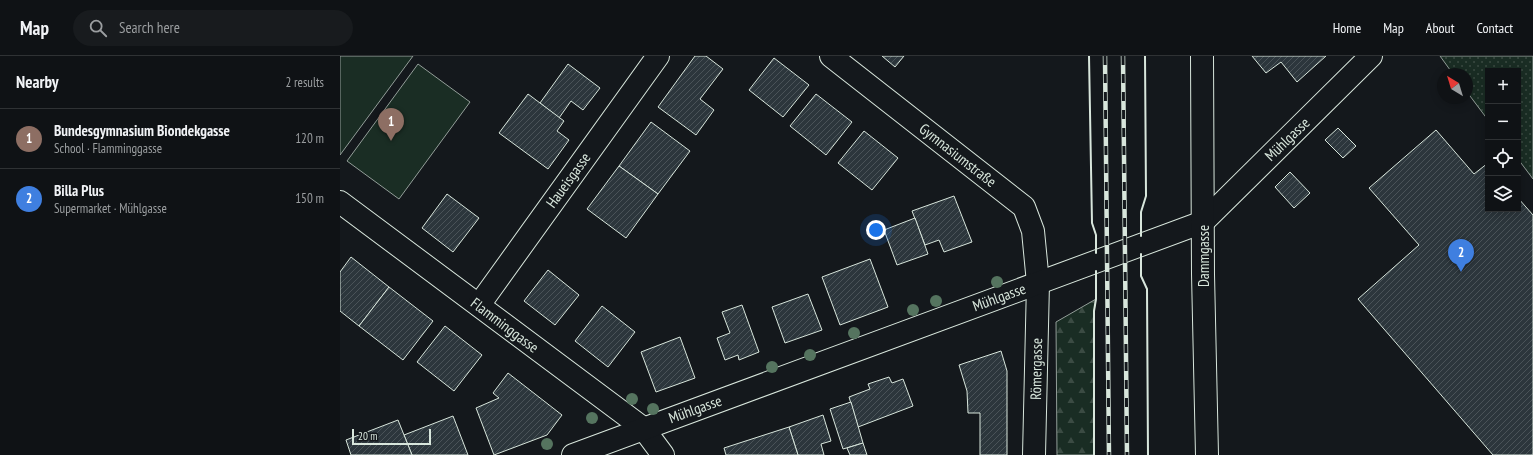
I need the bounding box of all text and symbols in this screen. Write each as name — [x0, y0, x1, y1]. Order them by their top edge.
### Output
search box — [73, 10, 353, 46]
text: Map — [20, 16, 49, 40]
icon: search — [87, 17, 109, 39]
text: Search here — [119, 18, 180, 37]
text: Home — [1333, 19, 1361, 37]
text: Map — [1383, 19, 1404, 37]
text: About — [1426, 19, 1455, 37]
text: Contact — [1477, 19, 1513, 37]
north arrow — [1437, 68, 1473, 104]
map controls — [1485, 68, 1521, 212]
button: + — [1485, 68, 1521, 104]
text: Nearby — [16, 71, 59, 93]
text: 2 results — [285, 74, 324, 91]
button: − — [1485, 104, 1521, 140]
pin: 1 — [378, 108, 404, 141]
street label: Mühlgasse — [1261, 113, 1313, 165]
street label: Gymnasiumstraße — [916, 119, 1000, 191]
text: Bundesgymnasium Biondekgasse — [54, 121, 230, 140]
text: 1 — [26, 130, 32, 147]
text: 120 m — [295, 130, 324, 147]
text: School · Flamminggasse — [54, 140, 162, 157]
button: locate — [1485, 140, 1521, 176]
street label: Haueisgasse — [542, 149, 594, 211]
button: layers — [1485, 176, 1521, 212]
text: Billa Plus — [54, 181, 104, 200]
text: 2 — [26, 190, 32, 207]
text: 150 m — [295, 190, 324, 207]
text: Supermarket · Mühlgasse — [54, 200, 167, 217]
your location — [866, 220, 886, 240]
street label: Dammgasse — [1194, 225, 1213, 287]
pin: 2 — [1448, 239, 1474, 272]
street label: Mühlgasse — [970, 279, 1028, 315]
street label: Flamminggasse — [467, 293, 543, 357]
street label: Römergasse — [1026, 338, 1046, 400]
street label: Mühlgasse — [666, 391, 724, 427]
scale bar — [352, 427, 431, 446]
text: 20 m — [358, 429, 377, 443]

